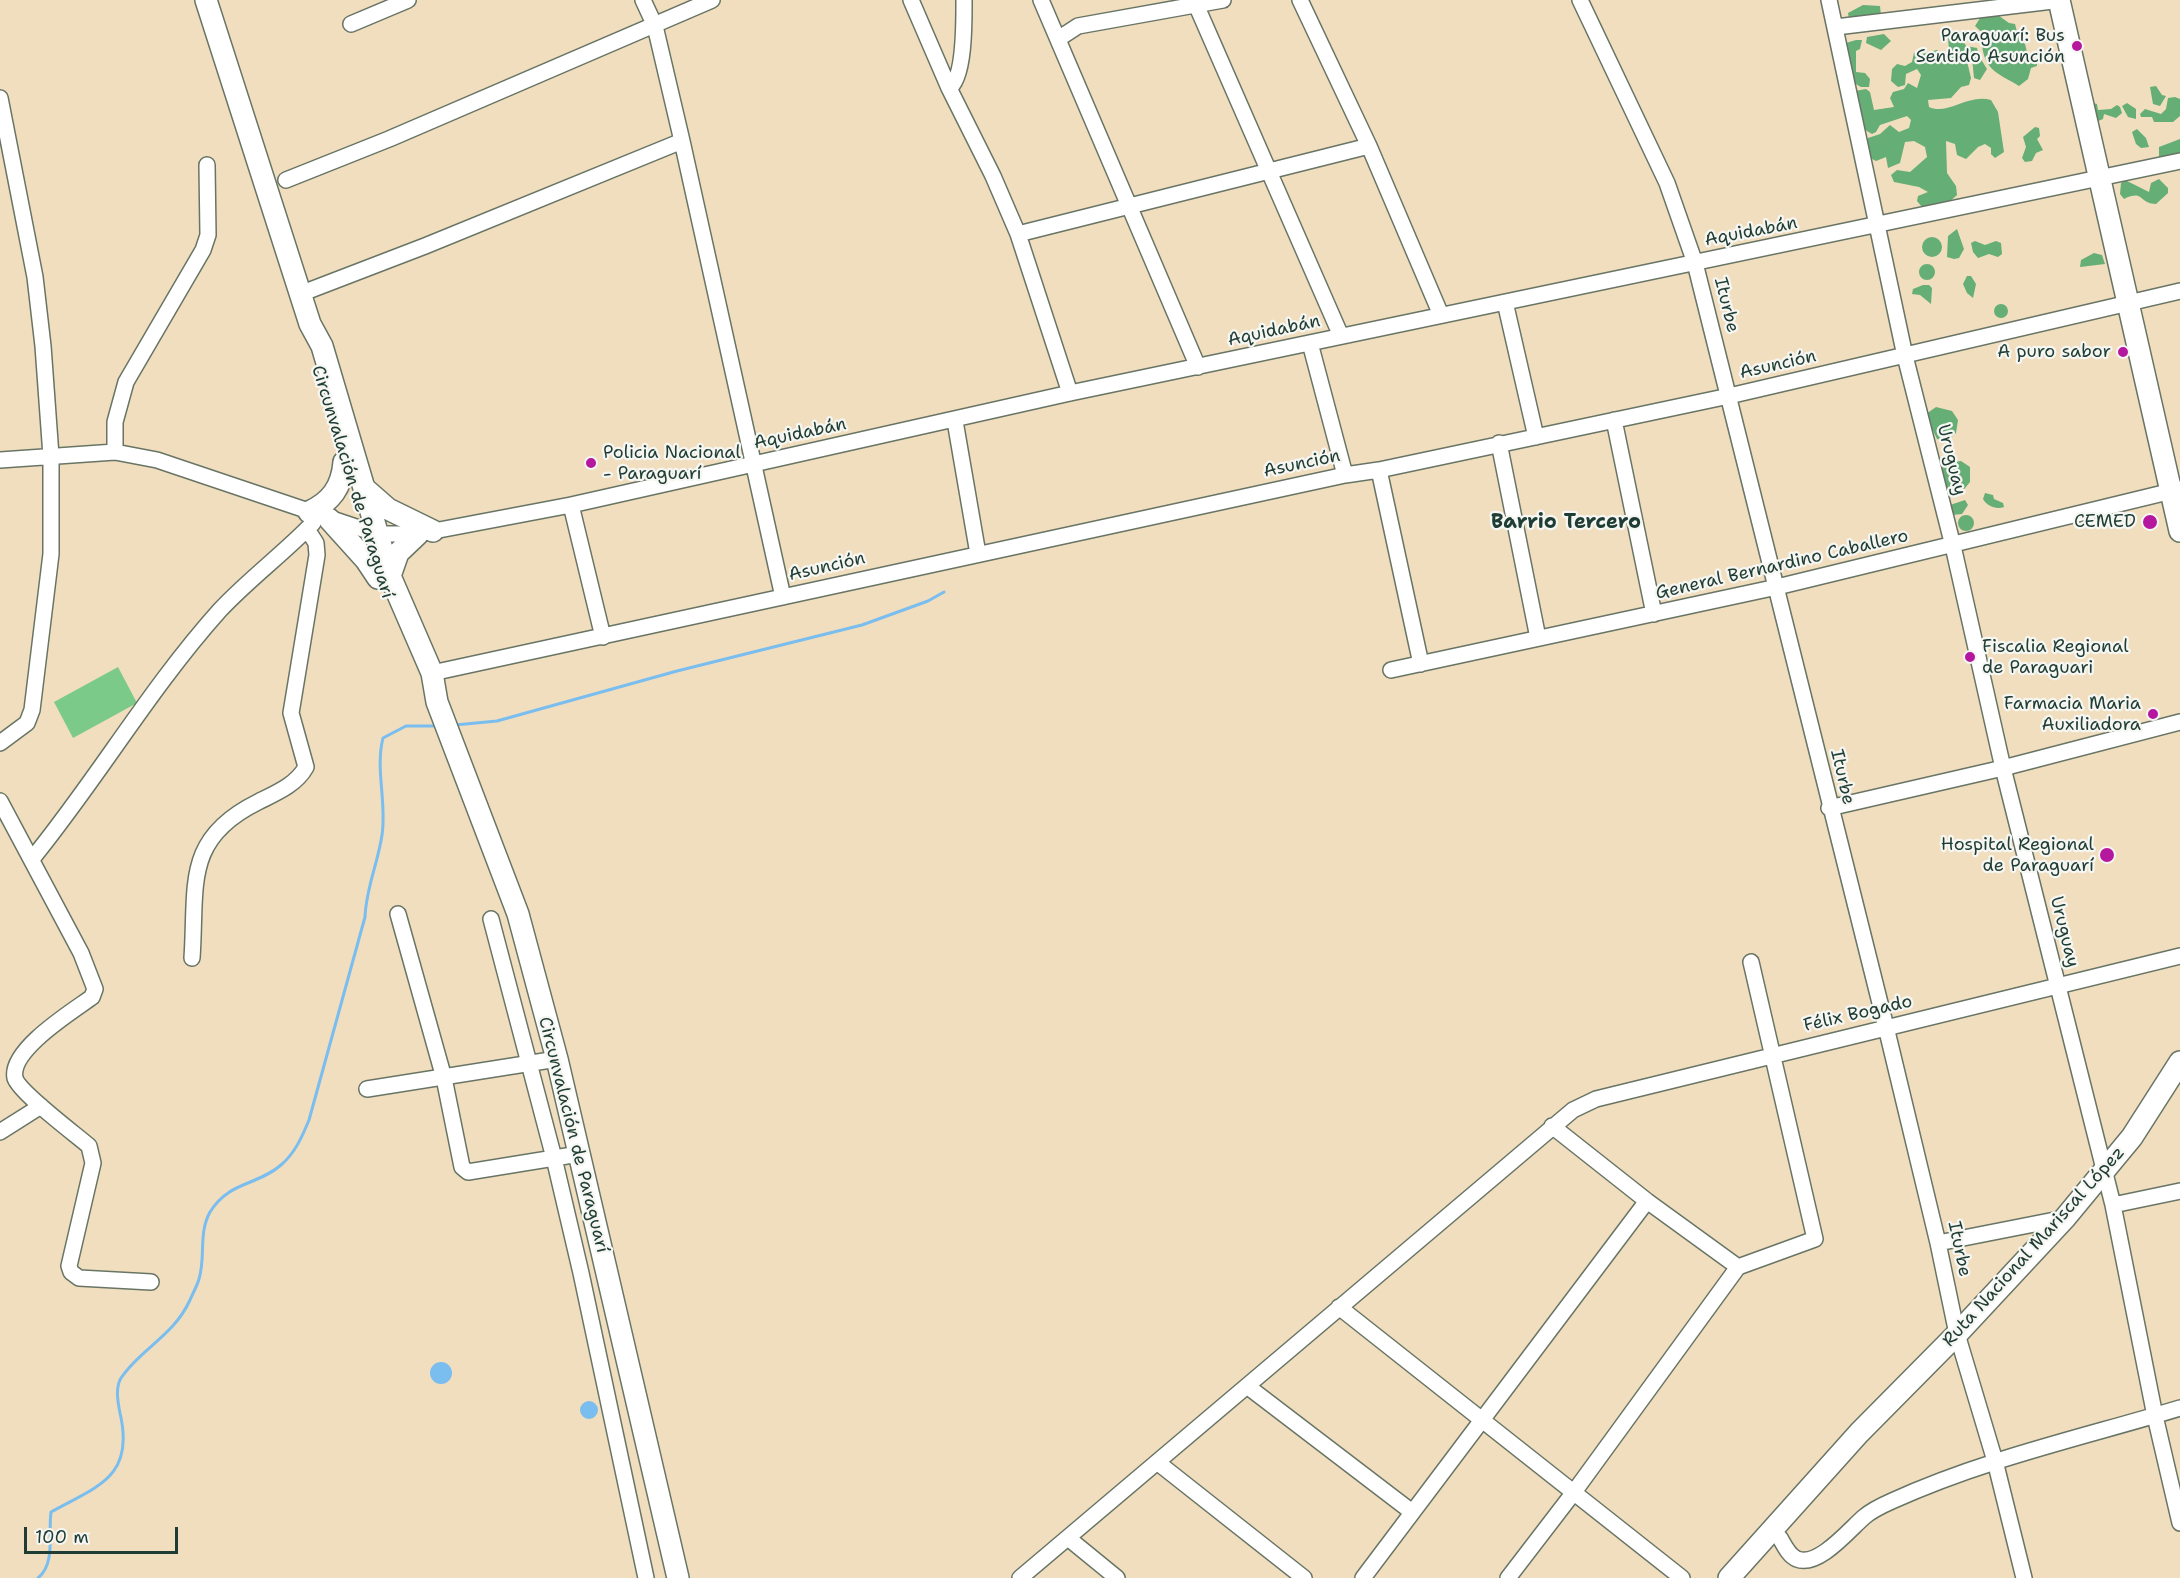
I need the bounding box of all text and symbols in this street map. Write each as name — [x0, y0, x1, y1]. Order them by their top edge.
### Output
place label: Paraguarí: Bus Sentido Asunción — [1916, 25, 2065, 68]
marker: Paraguarí: Bus Sentido Asunción — [2070, 39, 2084, 53]
street label: Aquidabán — [1703, 212, 1799, 252]
street label: Iturbe — [1709, 275, 1743, 335]
street label: Aquidabán — [1226, 311, 1322, 351]
place label: A puro sabor — [1997, 341, 2111, 363]
marker: A puro sabor — [2116, 345, 2130, 359]
street label: Asunción — [1738, 346, 1818, 384]
street label: Circunvalación de Paraguarí — [306, 363, 398, 601]
street label: Aquidabán — [752, 414, 848, 454]
street label: Uruguay — [1932, 422, 1970, 498]
place label: Policia Nacional - Paraguarí — [603, 442, 741, 484]
street label: Asunción — [1262, 445, 1342, 483]
marker: Policia Nacional - Paraguarí — [584, 456, 598, 470]
district label: Barrio Tercero — [1491, 511, 1641, 535]
place label: CEMED — [2074, 511, 2136, 533]
marker: CEMED — [2141, 513, 2159, 531]
street label: General Bernardino Caballero — [1653, 525, 1911, 605]
street label: Asunción — [787, 548, 867, 586]
place label: Fiscalia Regional de Paraguari — [1982, 636, 2129, 678]
marker: Fiscalia Regional de Paraguari — [1963, 650, 1977, 664]
place label: Farmacia Maria Auxiliadora — [2004, 693, 2141, 736]
marker: Farmacia Maria Auxiliadora — [2146, 707, 2160, 721]
street label: Iturbe — [1825, 747, 1859, 807]
place label: Hospital Regional de Paraguarí — [1941, 834, 2094, 876]
marker: Hospital Regional de Paraguarí — [2098, 846, 2116, 864]
street label: Uruguay — [2045, 894, 2083, 970]
street label: Félix Bogado — [1802, 991, 1914, 1037]
street label: Circunvalación de Paraguarí — [533, 1015, 613, 1255]
street label: Ruta Nacional Mariscal López — [1938, 1143, 2130, 1351]
street label: Iturbe — [1943, 1219, 1975, 1279]
scale bar — [27, 1515, 182, 1553]
text: 100 m — [35, 1525, 89, 1549]

